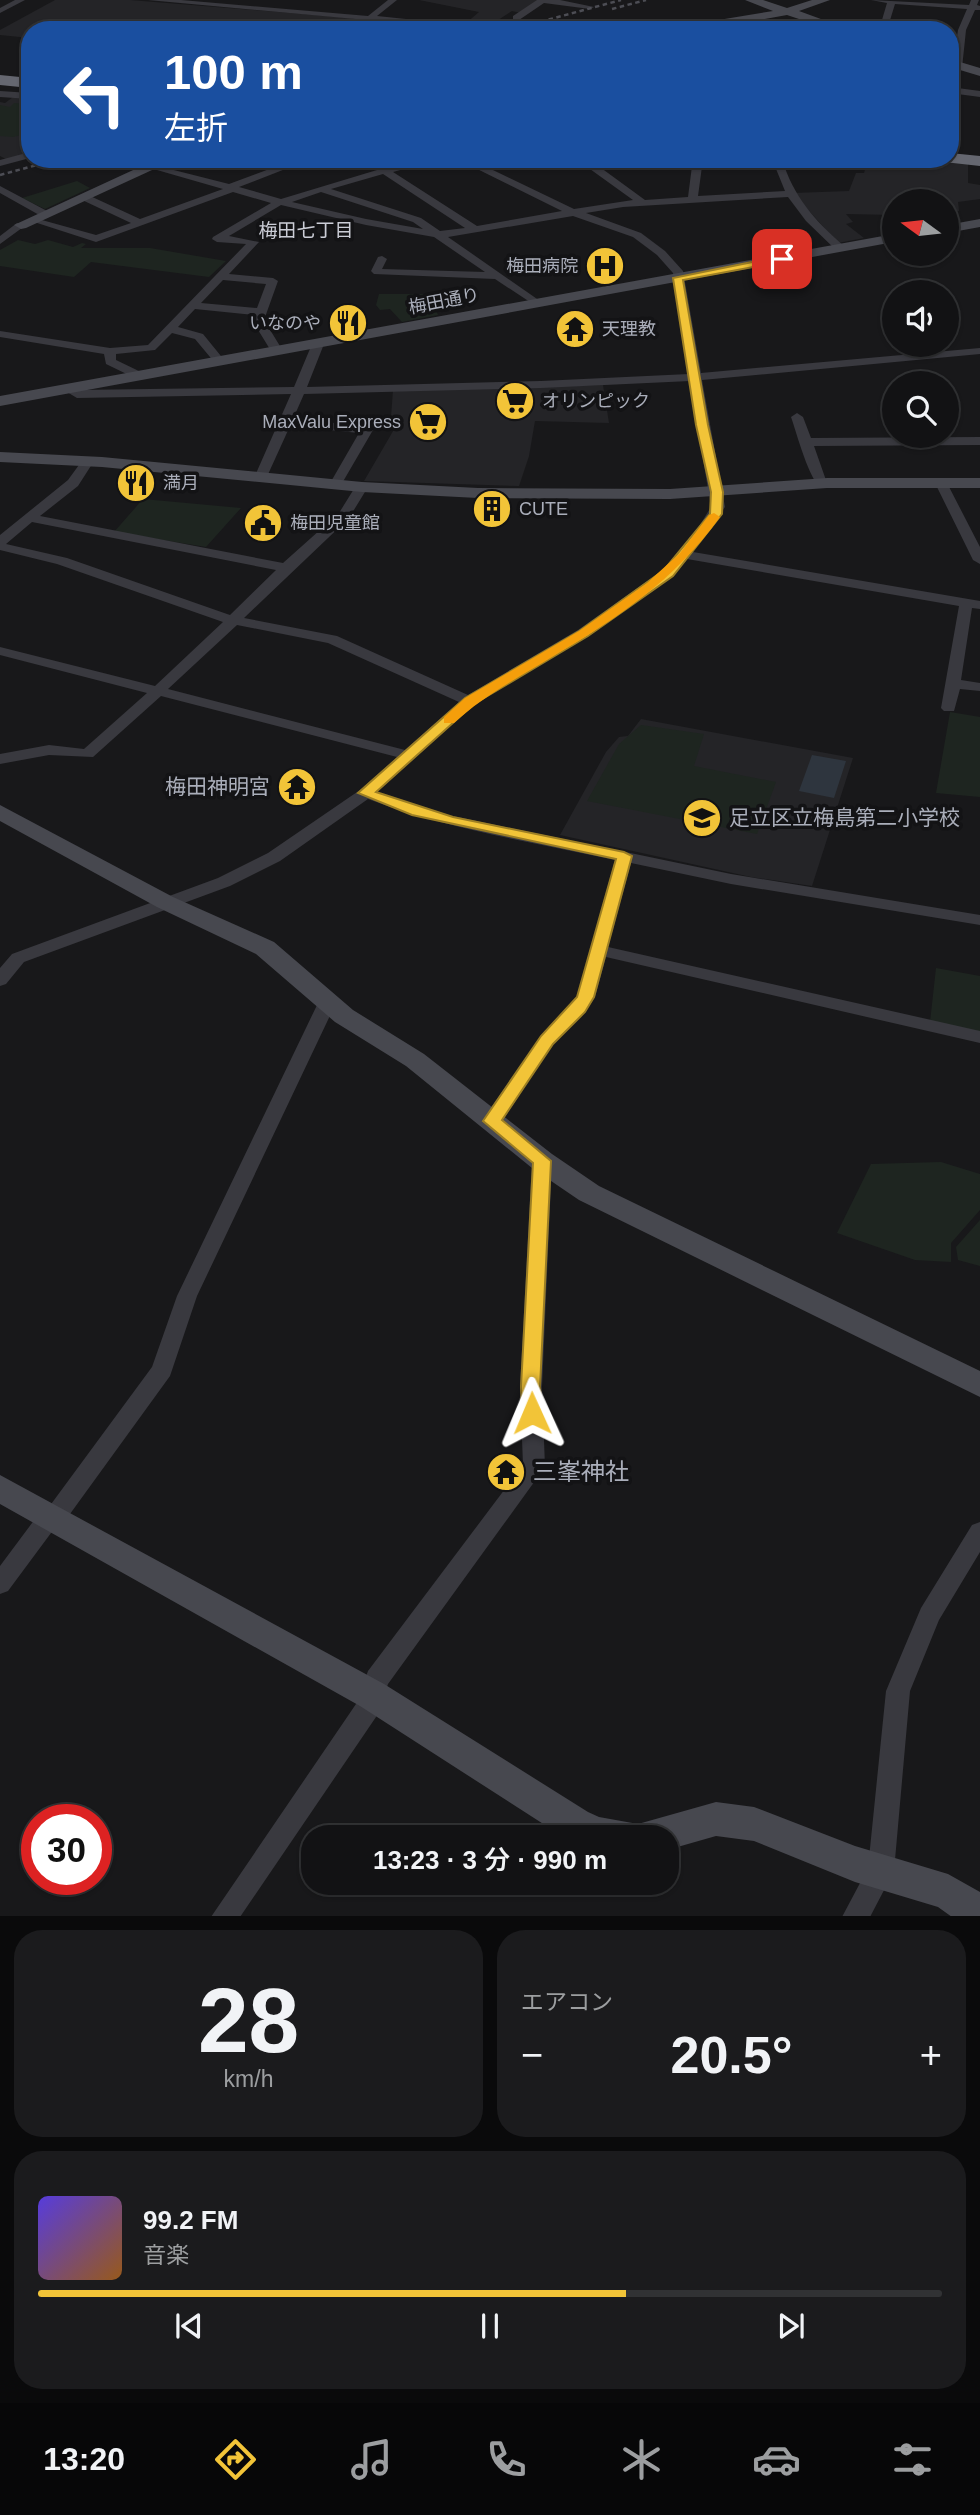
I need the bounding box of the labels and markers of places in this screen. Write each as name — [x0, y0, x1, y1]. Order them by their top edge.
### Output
pin — [752, 229, 812, 289]
hospital icon: 梅田病院 — [584, 245, 626, 287]
place label: 梅田病院 — [506, 256, 578, 276]
restaurant icon: いなのや — [327, 302, 369, 344]
temple icon: 天理教 — [554, 308, 596, 350]
place label: いなのや — [249, 313, 321, 333]
place label: 天理教 — [602, 319, 656, 339]
supermarket icon: オリンピック — [494, 380, 536, 422]
place label: オリンピック — [542, 391, 650, 411]
supermarket icon: MaxValu Express — [407, 401, 449, 443]
place label: MaxValu Express — [262, 412, 401, 432]
restaurant icon: 満月 — [115, 462, 157, 504]
place label: 満月 — [163, 473, 199, 493]
building icon: CUTE — [471, 488, 513, 530]
place label: CUTE — [519, 499, 568, 519]
public building icon: 梅田児童館 — [242, 502, 284, 544]
place label: 梅田児童館 — [290, 513, 380, 533]
temple icon: 梅田神明宮 — [276, 766, 318, 808]
place label: 梅田神明宮 — [165, 775, 270, 798]
school or university icon: 足立区立梅島第二小学校 — [681, 797, 723, 839]
place label: 足立区立梅島第二小学校 — [729, 806, 960, 829]
temple icon: 三峯神社 — [485, 1451, 527, 1493]
place label: 三峯神社 — [533, 1458, 629, 1485]

